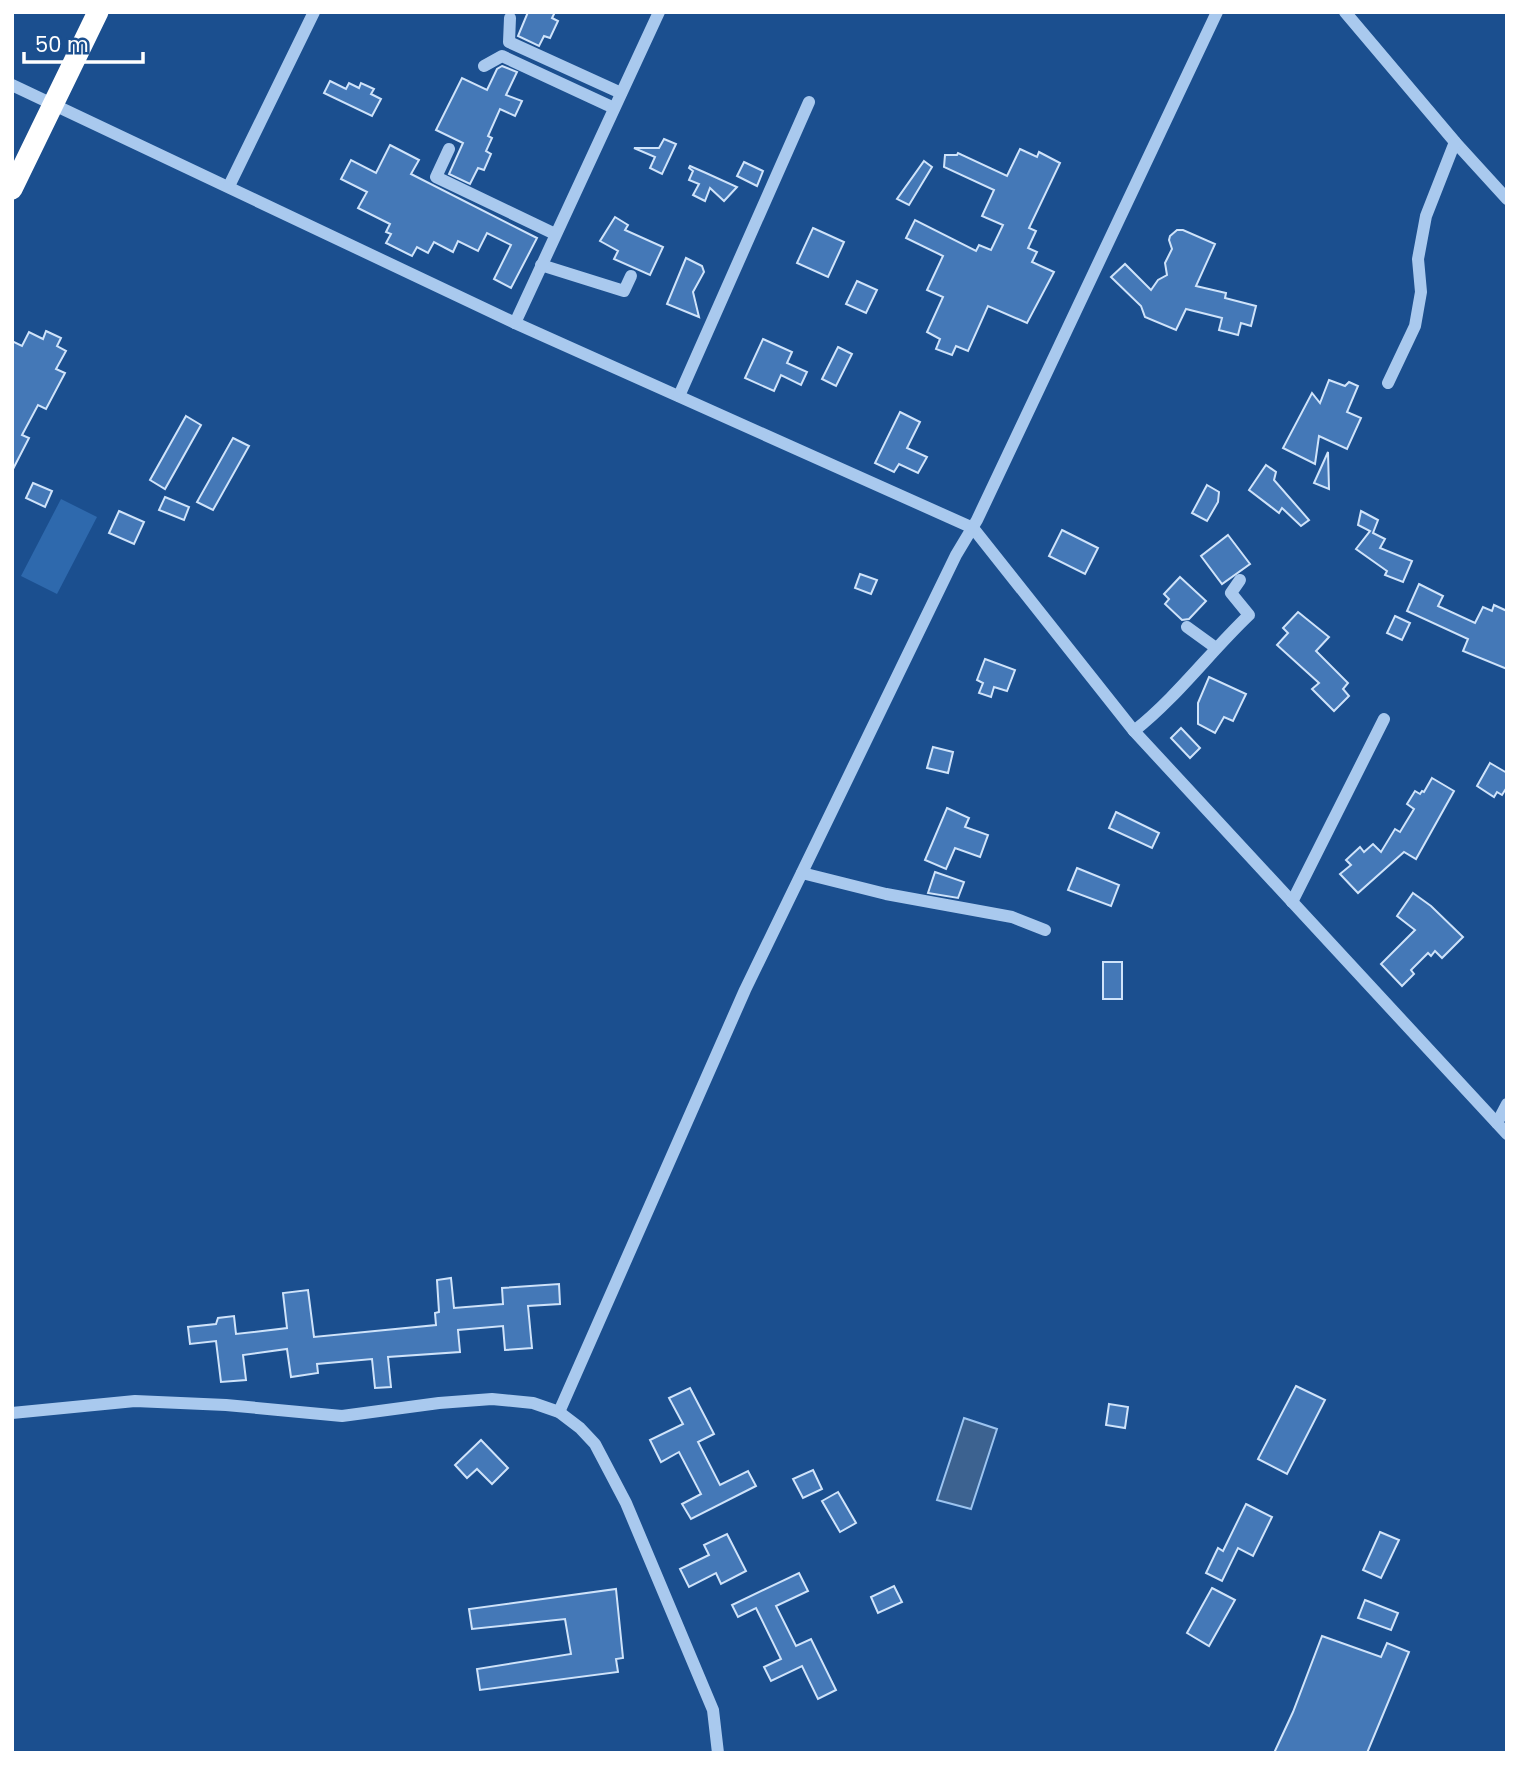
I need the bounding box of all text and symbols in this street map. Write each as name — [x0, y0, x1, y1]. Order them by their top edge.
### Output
scale bar — [24, 21, 144, 65]
text: 50 m — [35, 30, 89, 59]

